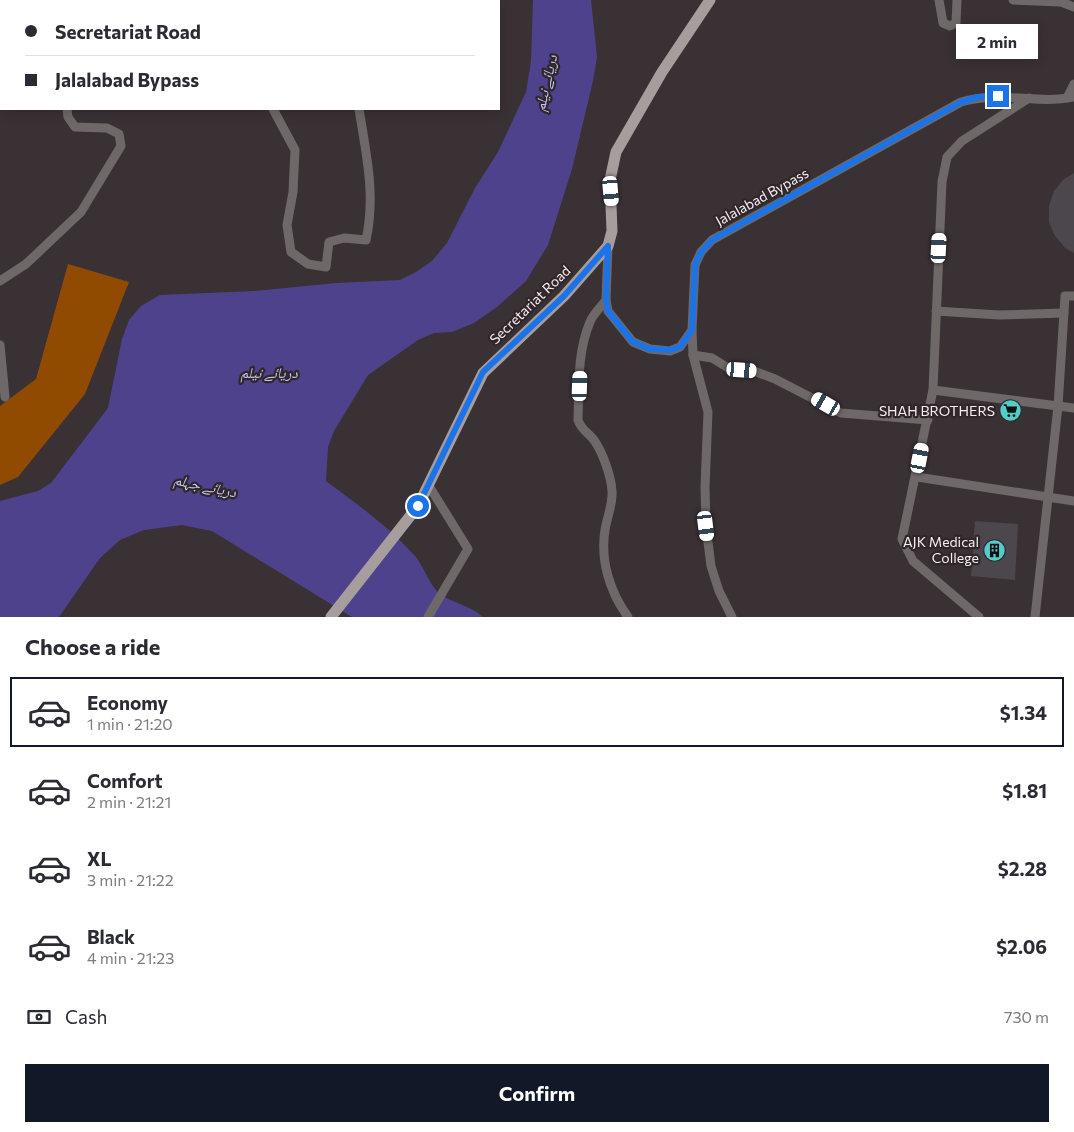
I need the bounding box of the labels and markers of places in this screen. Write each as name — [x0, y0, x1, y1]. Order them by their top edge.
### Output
supermarket icon: SHAH BROTHERS — [999, 399, 1023, 423]
place label: SHAH BROTHERS — [879, 402, 995, 419]
place label: AJK Medical College — [903, 533, 979, 566]
building icon: AJK Medical College — [983, 538, 1007, 562]

